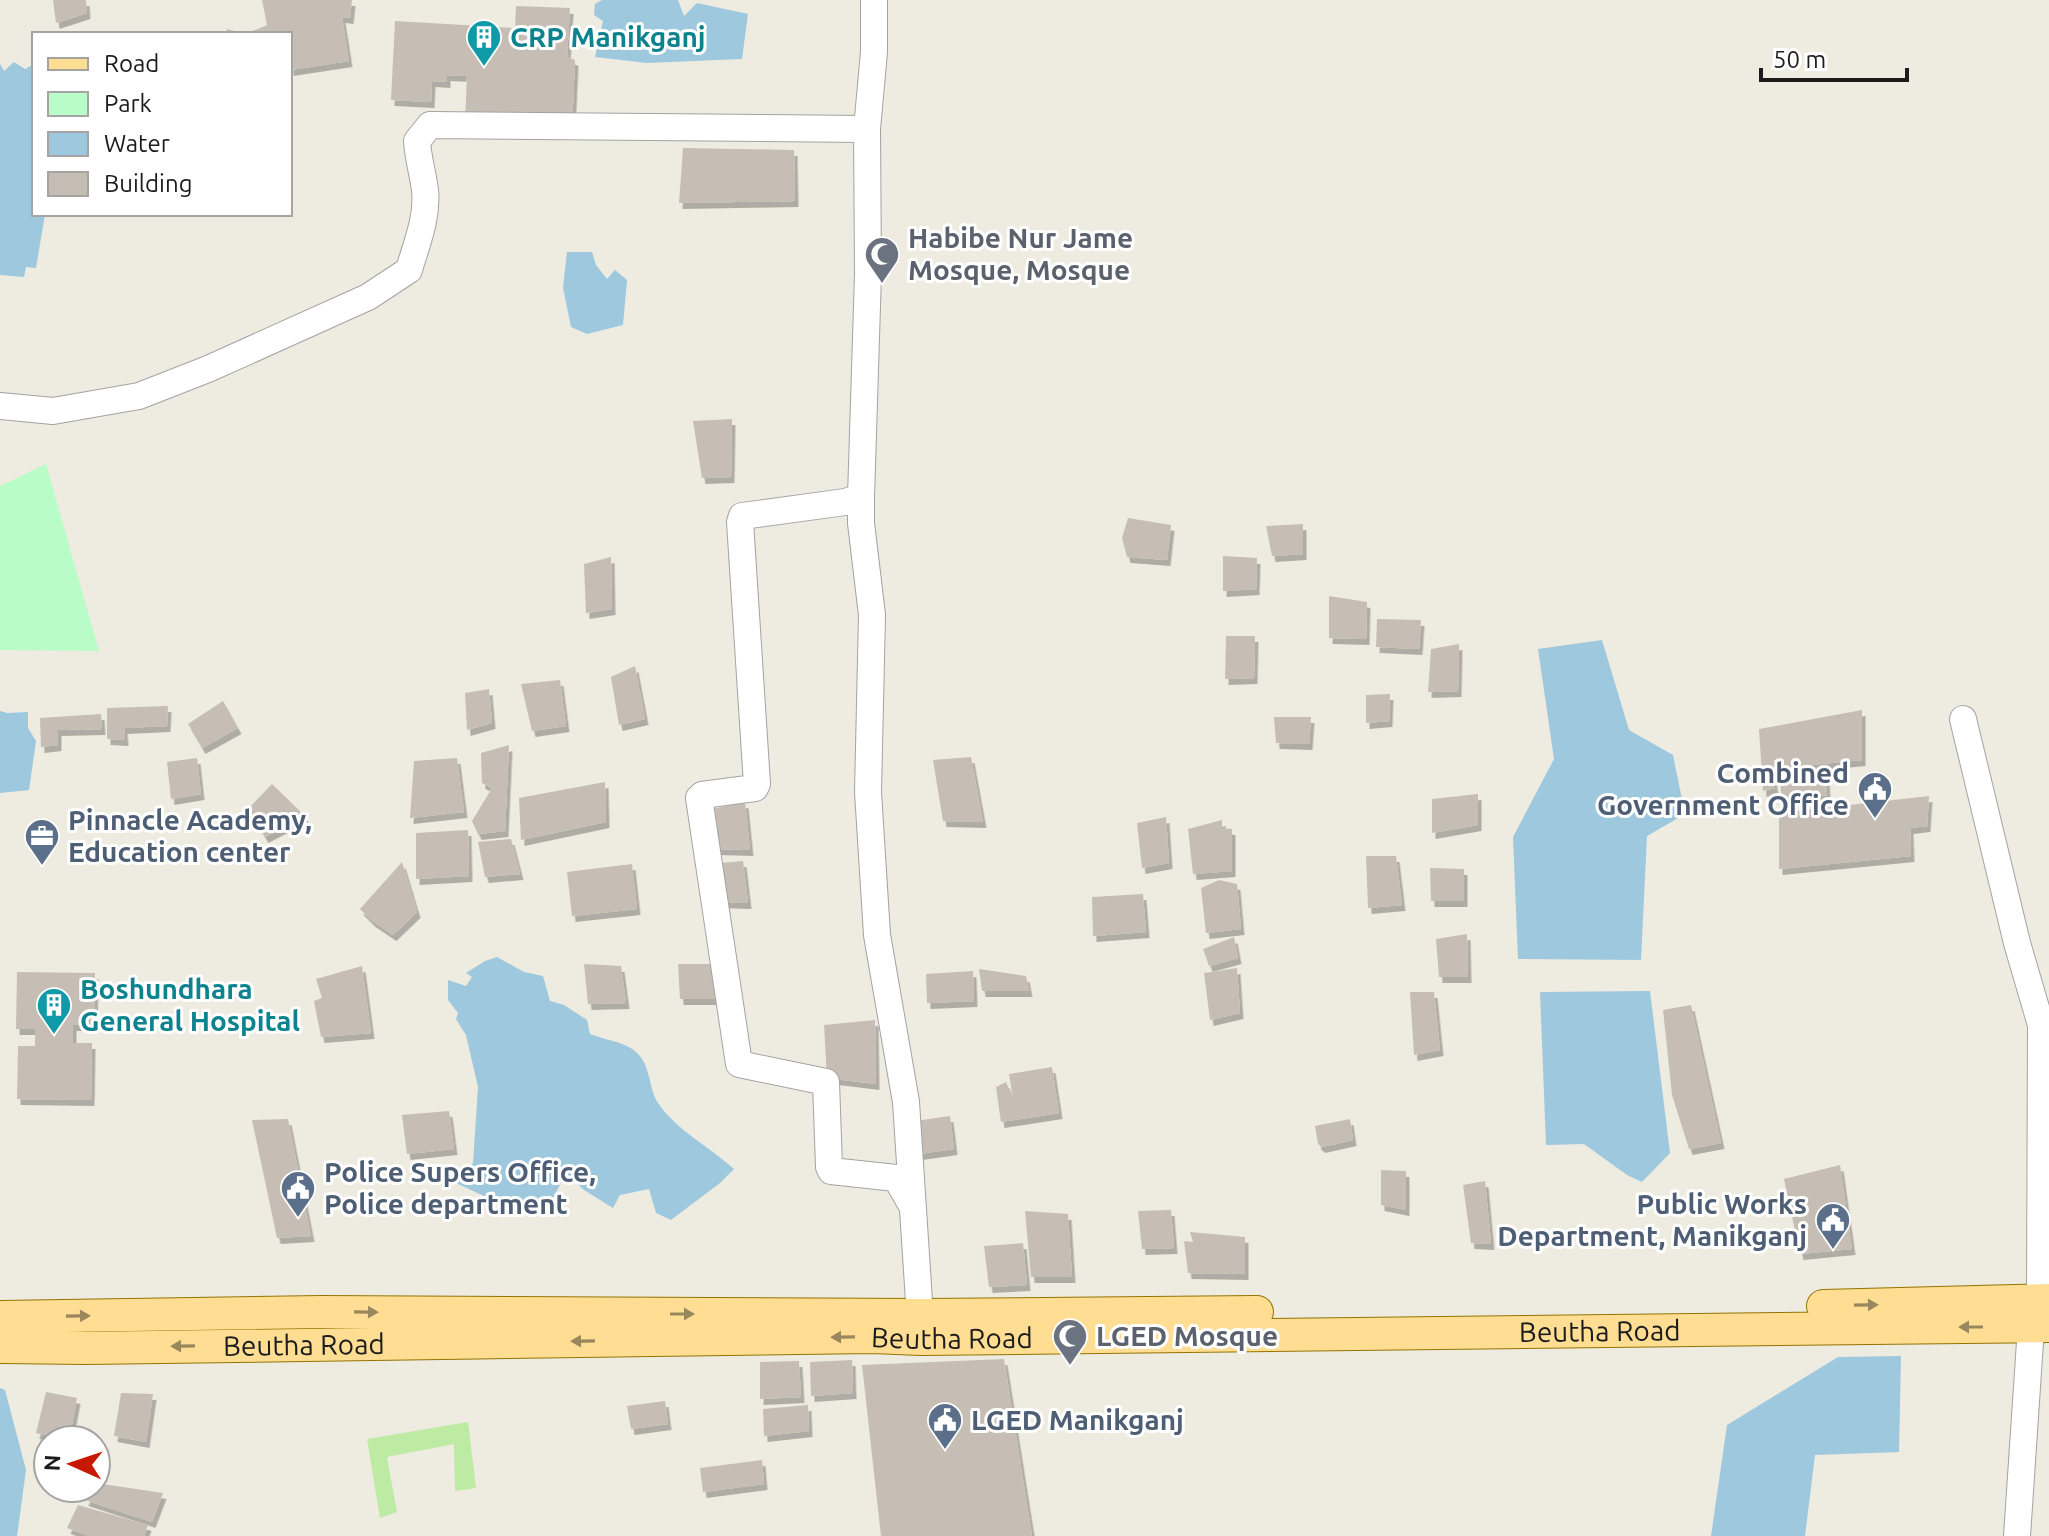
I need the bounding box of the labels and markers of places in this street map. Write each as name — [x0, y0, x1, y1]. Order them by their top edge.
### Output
building icon: CRP Manikganj — [465, 18, 503, 68]
place label: CRP Manikganj — [510, 21, 706, 52]
place label: Habibe Nur Jame Mosque, Mosque — [908, 222, 1133, 285]
mosque icon: Habibe Nur Jame Mosque, Mosque — [863, 235, 901, 285]
place label: Combined Government Office — [1597, 757, 1849, 820]
public building icon: Combined Government Office — [1856, 770, 1894, 820]
place label: Pinnacle Academy, Education center — [68, 804, 312, 867]
office icon: Pinnacle Academy, Education center — [23, 817, 61, 867]
place label: Boshundhara General Hospital — [80, 973, 300, 1036]
building icon: Boshundhara General Hospital — [35, 986, 73, 1036]
place label: Police Supers Office, Police department — [324, 1156, 596, 1219]
public building icon: Police Supers Office, Police department — [279, 1169, 317, 1219]
place label: Public Works Department, Manikganj — [1497, 1188, 1807, 1251]
public building icon: Public Works Department, Manikganj — [1814, 1201, 1852, 1251]
mosque icon: LGED Mosque — [1051, 1317, 1089, 1367]
place label: LGED Mosque — [1096, 1320, 1278, 1351]
public building icon: LGED Manikganj — [926, 1401, 964, 1451]
place label: LGED Manikganj — [971, 1404, 1184, 1435]

